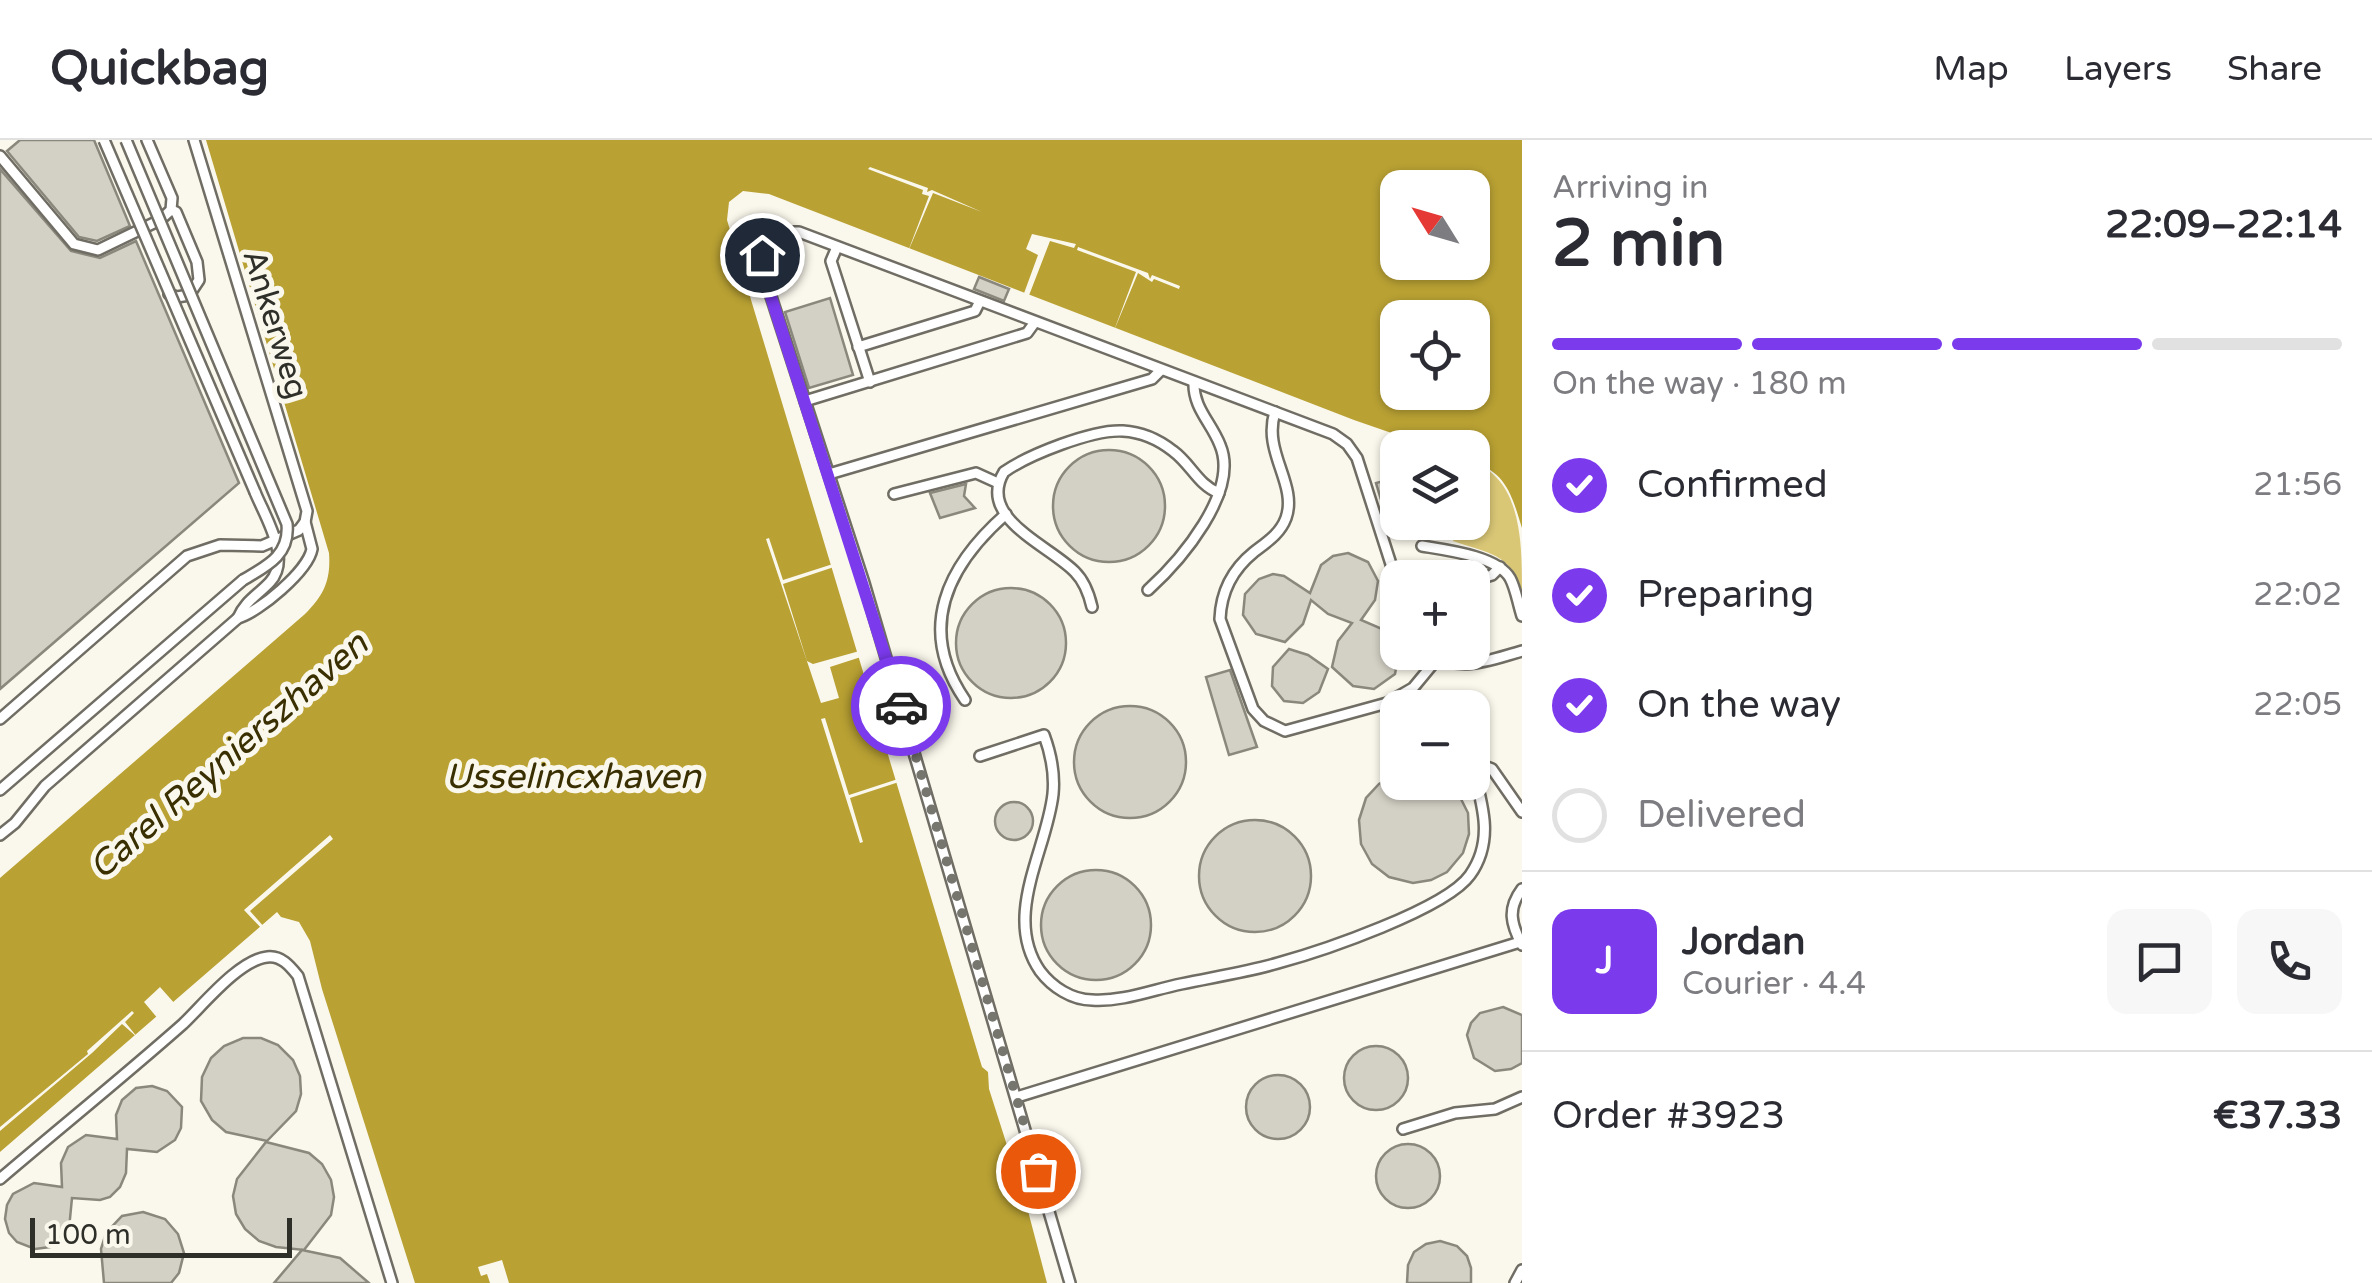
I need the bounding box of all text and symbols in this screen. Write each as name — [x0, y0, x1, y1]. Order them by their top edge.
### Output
text: Quickbag — [50, 40, 269, 98]
text: Map — [1933, 48, 2009, 90]
text: Layers — [2064, 48, 2172, 90]
text: Share — [2227, 48, 2322, 90]
text: Arriving in — [1552, 169, 1709, 207]
north arrow — [1380, 170, 1490, 280]
map controls — [1380, 170, 1490, 800]
text: 22:09–22:14 — [2105, 202, 2342, 248]
text: 2 min — [1552, 205, 1725, 284]
pin — [720, 213, 805, 298]
icon: home — [735, 228, 790, 283]
street label: Ankerweg — [234, 245, 316, 404]
button: locate — [1380, 300, 1490, 410]
text: On the way · 180 m — [1552, 365, 1847, 403]
button: layers — [1380, 430, 1490, 540]
icon: check — [1552, 458, 1607, 513]
text: Confirmed — [1637, 462, 1828, 508]
text: 21:56 — [2253, 466, 2342, 504]
button: + — [1380, 560, 1490, 670]
icon: check — [1552, 568, 1607, 623]
text: Preparing — [1637, 572, 1814, 618]
text: 22:02 — [2253, 576, 2342, 614]
water label: Carel Reynierszhaven — [81, 622, 378, 888]
courier — [851, 656, 951, 756]
icon: check — [1552, 678, 1607, 733]
icon: car — [874, 679, 929, 734]
text: On the way — [1637, 682, 1841, 728]
text: 22:05 — [2253, 686, 2342, 724]
button: − — [1380, 690, 1490, 800]
water label: Usselincxhaven — [445, 756, 703, 798]
text: Delivered — [1637, 792, 1806, 838]
button: chat — [2107, 909, 2212, 1014]
button: phone — [2237, 909, 2342, 1014]
text: Jordan — [1682, 919, 1805, 965]
text: J — [1596, 938, 1613, 984]
text: Courier · 4.4 — [1682, 965, 1866, 1003]
text: Order #3923 — [1552, 1093, 1785, 1139]
text: €37.33 — [2213, 1093, 2342, 1139]
pin — [996, 1129, 1081, 1214]
icon: bag — [1011, 1144, 1066, 1199]
scale bar — [30, 1213, 292, 1258]
text: 100 m — [45, 1218, 131, 1252]

